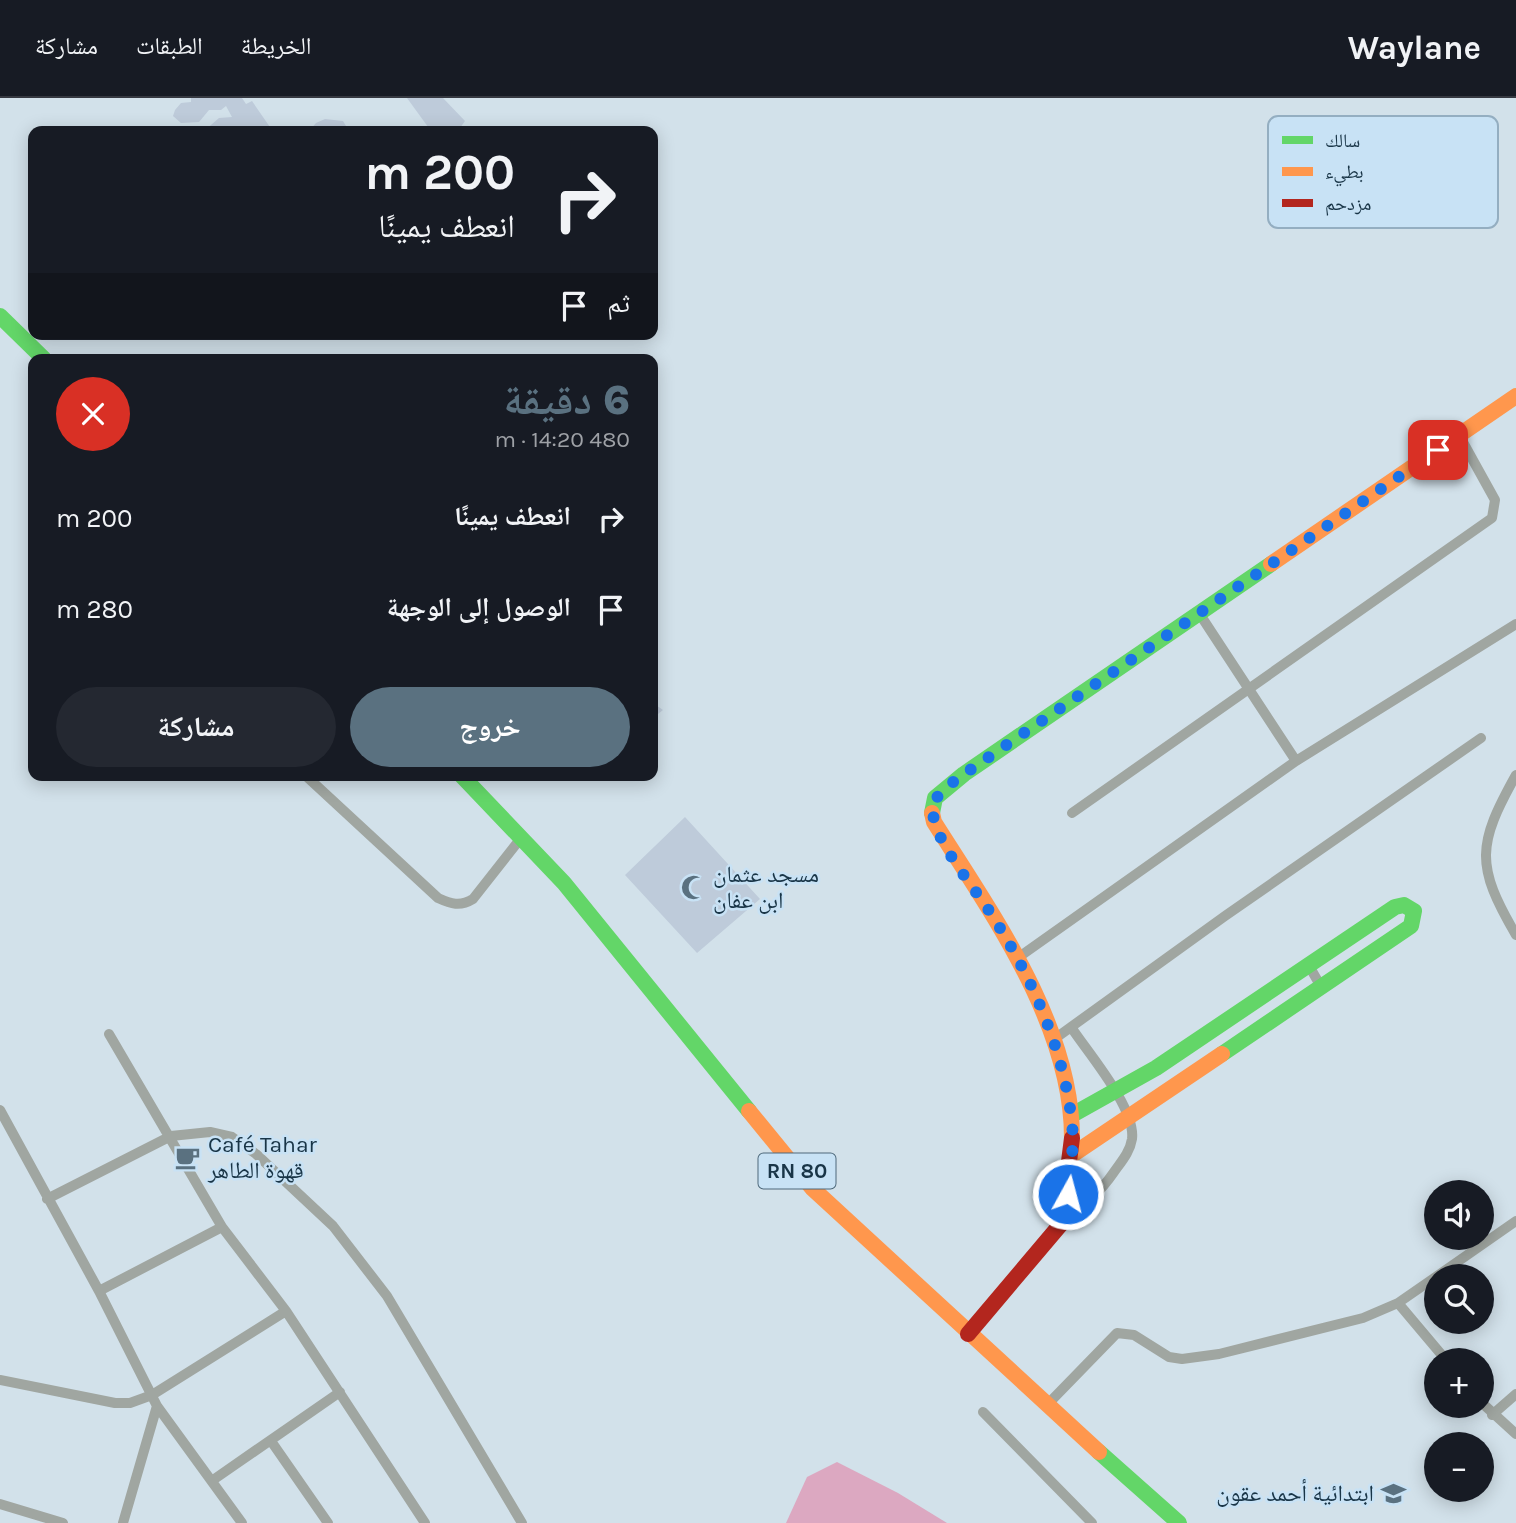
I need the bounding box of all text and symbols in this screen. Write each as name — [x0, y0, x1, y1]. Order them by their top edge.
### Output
text: Waylane — [1348, 29, 1481, 67]
text: مشاركة — [35, 32, 98, 60]
text: الطبقات — [136, 32, 203, 60]
text: الخريطة — [241, 32, 311, 60]
legend — [1268, 116, 1498, 228]
text: سالك — [1325, 130, 1360, 152]
text: 200 m — [364, 144, 515, 201]
icon: right — [539, 154, 630, 245]
text: بطيء — [1325, 161, 1364, 187]
text: مزدحم — [1325, 193, 1371, 216]
text: انعطف يمينًا — [378, 208, 515, 245]
icon: arrive — [555, 287, 593, 325]
text: ثم — [607, 288, 630, 319]
text: 6 دقيقة — [503, 375, 630, 425]
button: close — [56, 377, 130, 451]
pin — [1408, 420, 1468, 480]
text: 480 m · 14:20 — [495, 426, 630, 453]
icon: arrive — [1419, 431, 1457, 469]
icon: right — [592, 500, 630, 538]
text: انعطف يمينًا — [454, 501, 571, 532]
text: 200 m — [56, 503, 132, 534]
icon: arrive — [592, 591, 630, 629]
text: الوصول إلى الوجهة — [387, 592, 571, 623]
text: 280 m — [56, 594, 133, 625]
button: مشاركة — [56, 687, 336, 767]
button: خروج — [350, 687, 630, 767]
place label: مسجد عثمان ابن عفان — [713, 861, 819, 914]
mosque icon: مسجد عثمان ابن عفان — [679, 873, 707, 901]
place label: Café Tahar قهوة الطاهر — [207, 1131, 318, 1184]
cafe icon: Café Tahar قهوة الطاهر — [174, 1143, 202, 1171]
road number: RN 80 — [758, 1154, 836, 1188]
position arrow — [1031, 1157, 1105, 1231]
map controls — [1424, 1180, 1494, 1502]
button: sound — [1424, 1180, 1494, 1250]
button: search — [1424, 1264, 1494, 1334]
button: + — [1424, 1348, 1494, 1418]
button: − — [1424, 1432, 1494, 1502]
place label: ابتدائية أحمد عقون — [1216, 1479, 1374, 1507]
school or university icon: ابتدائية أحمد عقون — [1380, 1479, 1408, 1507]

